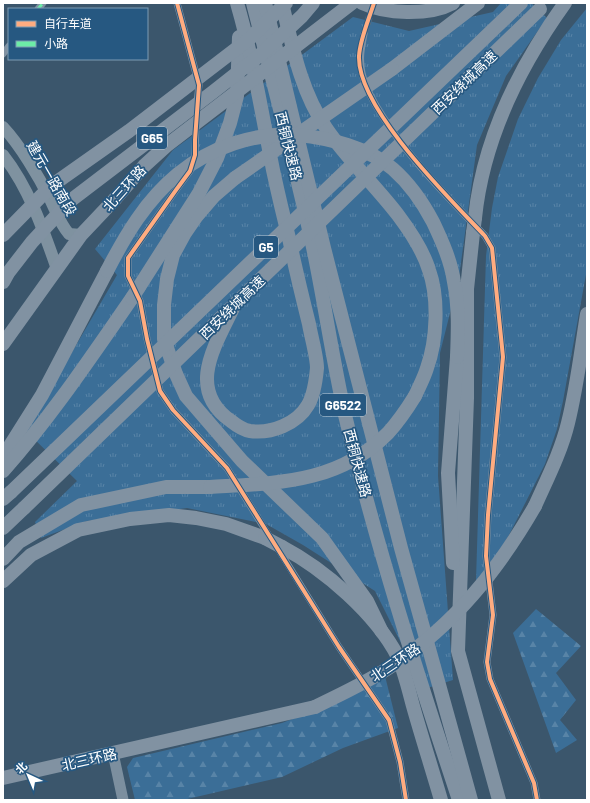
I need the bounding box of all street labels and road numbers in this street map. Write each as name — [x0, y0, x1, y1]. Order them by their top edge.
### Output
street label: 西安绕城高速 — [428, 47, 500, 117]
street label: 西铜快速路 — [272, 110, 306, 182]
road number: G65 — [137, 127, 167, 149]
street label: 建元一路南段 — [24, 137, 80, 219]
street label: 北三环路 — [99, 162, 149, 214]
road number: G5 — [254, 236, 278, 258]
street label: 西安绕城高速 — [196, 272, 268, 342]
road number: G6522 — [320, 394, 366, 416]
street label: 西铜快速路 — [341, 427, 375, 499]
street label: 北三环路 — [367, 639, 423, 685]
street label: 北三环路 — [60, 744, 118, 774]

